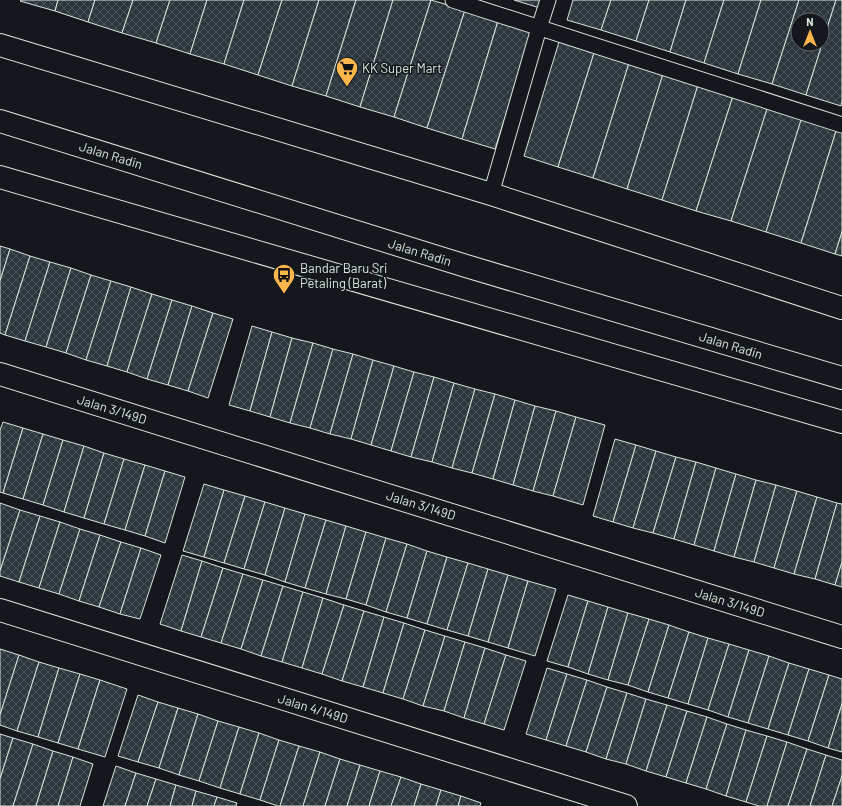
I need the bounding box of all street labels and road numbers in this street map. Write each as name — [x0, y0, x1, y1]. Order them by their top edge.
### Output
street label: Jalan Radin — [77, 138, 145, 172]
street label: Jalan Radin — [386, 235, 454, 269]
street label: Jalan Radin — [697, 328, 765, 362]
street label: Jalan 3/149D — [75, 391, 149, 427]
street label: Jalan 3/149D — [384, 487, 458, 523]
street label: Jalan 3/149D — [693, 584, 767, 620]
street label: Jalan 4/149D — [276, 690, 350, 726]

